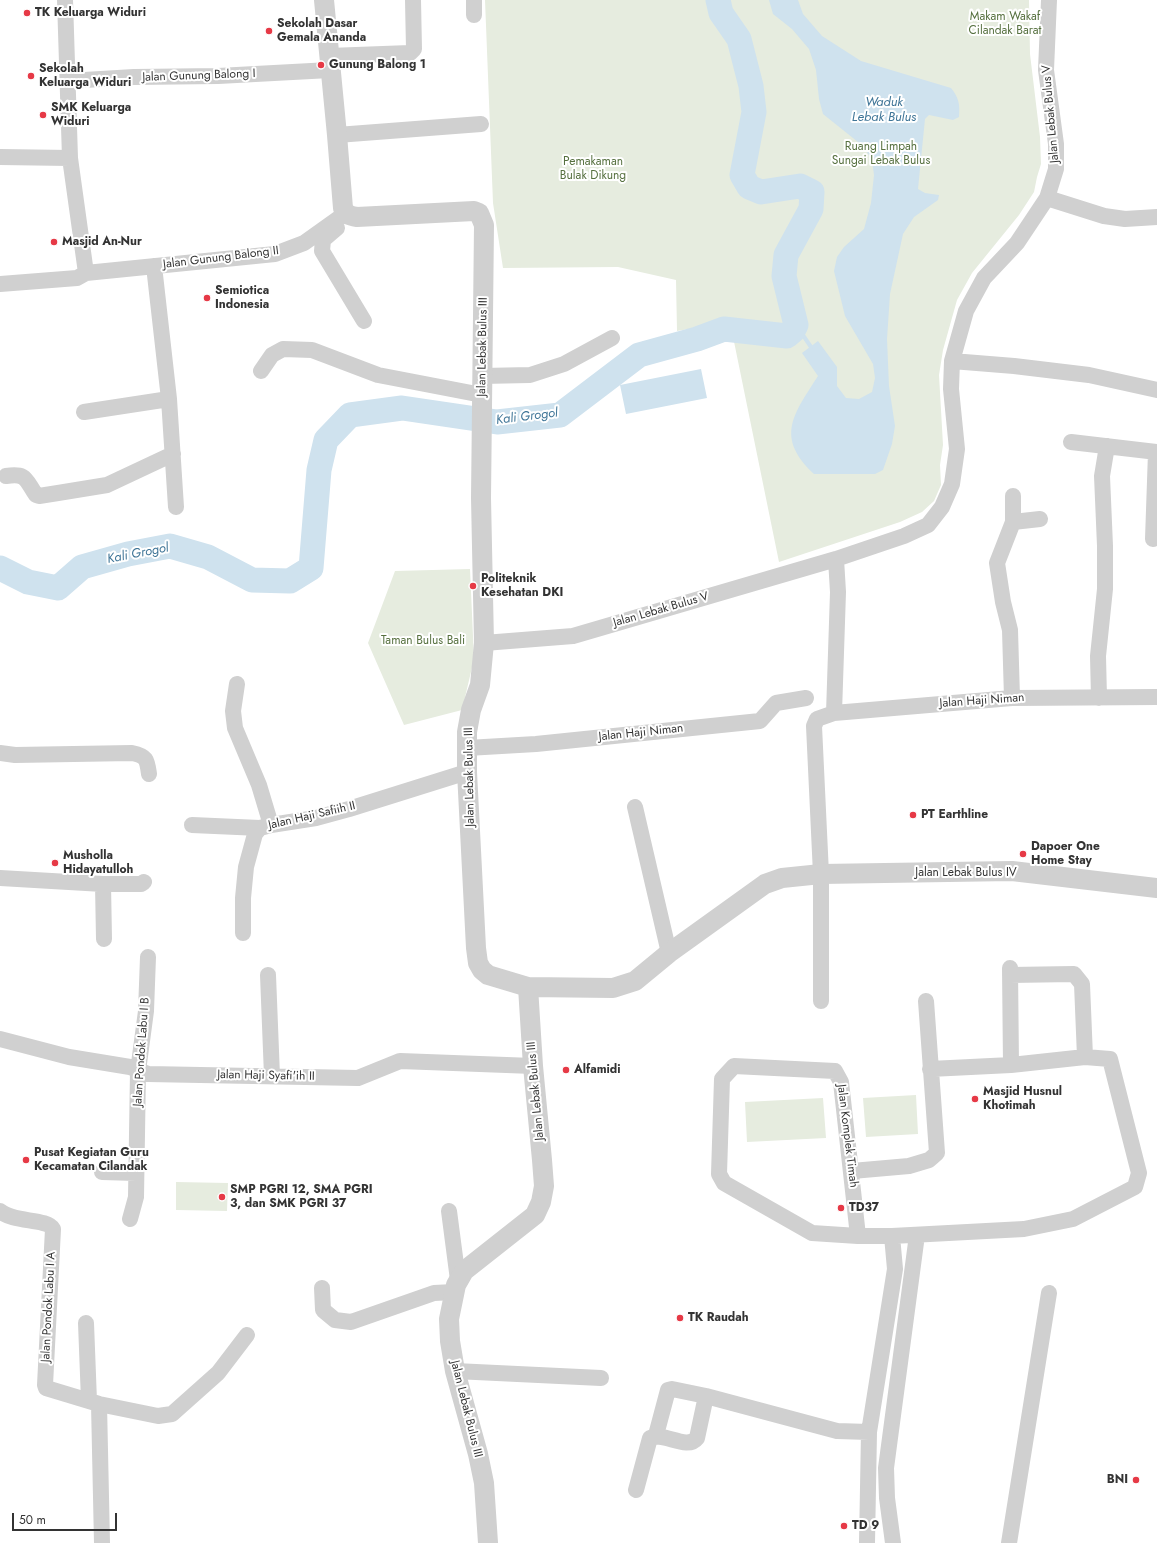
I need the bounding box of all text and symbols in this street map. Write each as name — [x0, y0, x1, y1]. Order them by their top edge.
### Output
place label: TK Keluarga Widuri — [35, 6, 146, 20]
marker: TK Keluarga Widuri — [22, 8, 32, 18]
park label: Makam Wakaf Cilandak Barat — [969, 10, 1041, 38]
place label: Sekolah Dasar Gemala Ananda — [277, 17, 366, 45]
marker: Sekolah Dasar Gemala Ananda — [264, 26, 274, 36]
place label: Gunung Balong 1 — [329, 58, 426, 72]
marker: Gunung Balong 1 — [316, 60, 326, 70]
place label: Sekolah Keluarga Widuri — [39, 62, 131, 90]
street label: Jalan Lebak Bulus V — [1040, 64, 1062, 164]
street label: Jalan Gunung Balong I — [142, 67, 256, 85]
marker: Sekolah Keluarga Widuri — [26, 71, 36, 81]
water label: Waduk Lebak Bulus — [852, 95, 916, 126]
place label: SMK Keluarga Widuri — [51, 101, 131, 129]
marker: SMK Keluarga Widuri — [38, 110, 48, 120]
park label: Ruang Limpah Sungai Lebak Bulus — [832, 140, 930, 168]
park label: Pemakaman Bulak Dikung — [560, 155, 626, 183]
place label: Masjid An-Nur — [62, 235, 142, 249]
marker: Masjid An-Nur — [49, 237, 59, 247]
street label: Jalan Gunung Balong II — [162, 244, 280, 272]
place label: Semiotica Indonesia — [215, 284, 269, 312]
marker: Semiotica Indonesia — [202, 293, 212, 303]
street label: Jalan Lebak Bulus III — [475, 297, 491, 397]
water label: Kali Grogol — [495, 405, 559, 429]
water label: Kali Grogol — [106, 540, 170, 568]
place label: Politeknik Kesehatan DKI — [481, 572, 563, 600]
marker: Politeknik Kesehatan DKI — [468, 581, 478, 591]
street label: Jalan Lebak Bulus V — [612, 589, 710, 631]
park label: Taman Bulus Bali — [381, 634, 465, 648]
street label: Jalan Haji Niman — [939, 691, 1025, 711]
street label: Jalan Haji Niman — [598, 721, 684, 745]
street label: Jalan Lebak Bulus III — [462, 727, 478, 827]
street label: Jalan Haji Safiih II — [267, 799, 357, 833]
place label: PT Earthline — [921, 808, 988, 822]
marker: PT Earthline — [908, 810, 918, 820]
place label: Dapoer One Home Stay — [1031, 840, 1100, 868]
place label: Musholla Hidayatulloh — [63, 849, 133, 877]
marker: Dapoer One Home Stay — [1018, 849, 1028, 859]
marker: Musholla Hidayatulloh — [50, 858, 60, 868]
street label: Jalan Lebak Bulus IV — [915, 866, 1017, 880]
street label: Jalan Pondok Labu I B — [131, 997, 153, 1107]
street label: Jalan Lebak Bulus III — [524, 1041, 548, 1141]
place label: Alfamidi — [574, 1063, 621, 1077]
marker: Alfamidi — [561, 1065, 571, 1075]
street label: Jalan Haji Syafi'ih II — [217, 1068, 315, 1084]
street label: Jalan Komplek Timah — [834, 1083, 860, 1189]
place label: Masjid Husnul Khotimah — [983, 1085, 1062, 1113]
marker: Masjid Husnul Khotimah — [970, 1094, 980, 1104]
place label: Pusat Kegiatan Guru Kecamatan Cilandak — [34, 1146, 149, 1174]
marker: Pusat Kegiatan Guru Kecamatan Cilandak — [21, 1155, 31, 1165]
place label: SMP PGRI 12, SMA PGRI 3, dan SMK PGRI 37 — [230, 1183, 373, 1211]
marker: SMP PGRI 12, SMA PGRI 3, dan SMK PGRI 37 — [217, 1192, 227, 1202]
place label: TD37 — [849, 1201, 879, 1215]
marker: TD37 — [836, 1203, 846, 1213]
street label: Jalan Pondok Labu I A — [39, 1251, 59, 1363]
place label: TK Raudah — [688, 1311, 749, 1325]
marker: TK Raudah — [675, 1313, 685, 1323]
street label: Jalan Lebak Bulus III — [447, 1359, 485, 1459]
place label: BNI — [1107, 1473, 1128, 1487]
marker: BNI — [1131, 1475, 1141, 1485]
scale bar — [14, 1505, 119, 1531]
text: 50 m — [19, 1511, 46, 1529]
place label: TD 9 — [852, 1519, 879, 1533]
marker: TD 9 — [839, 1521, 849, 1531]

